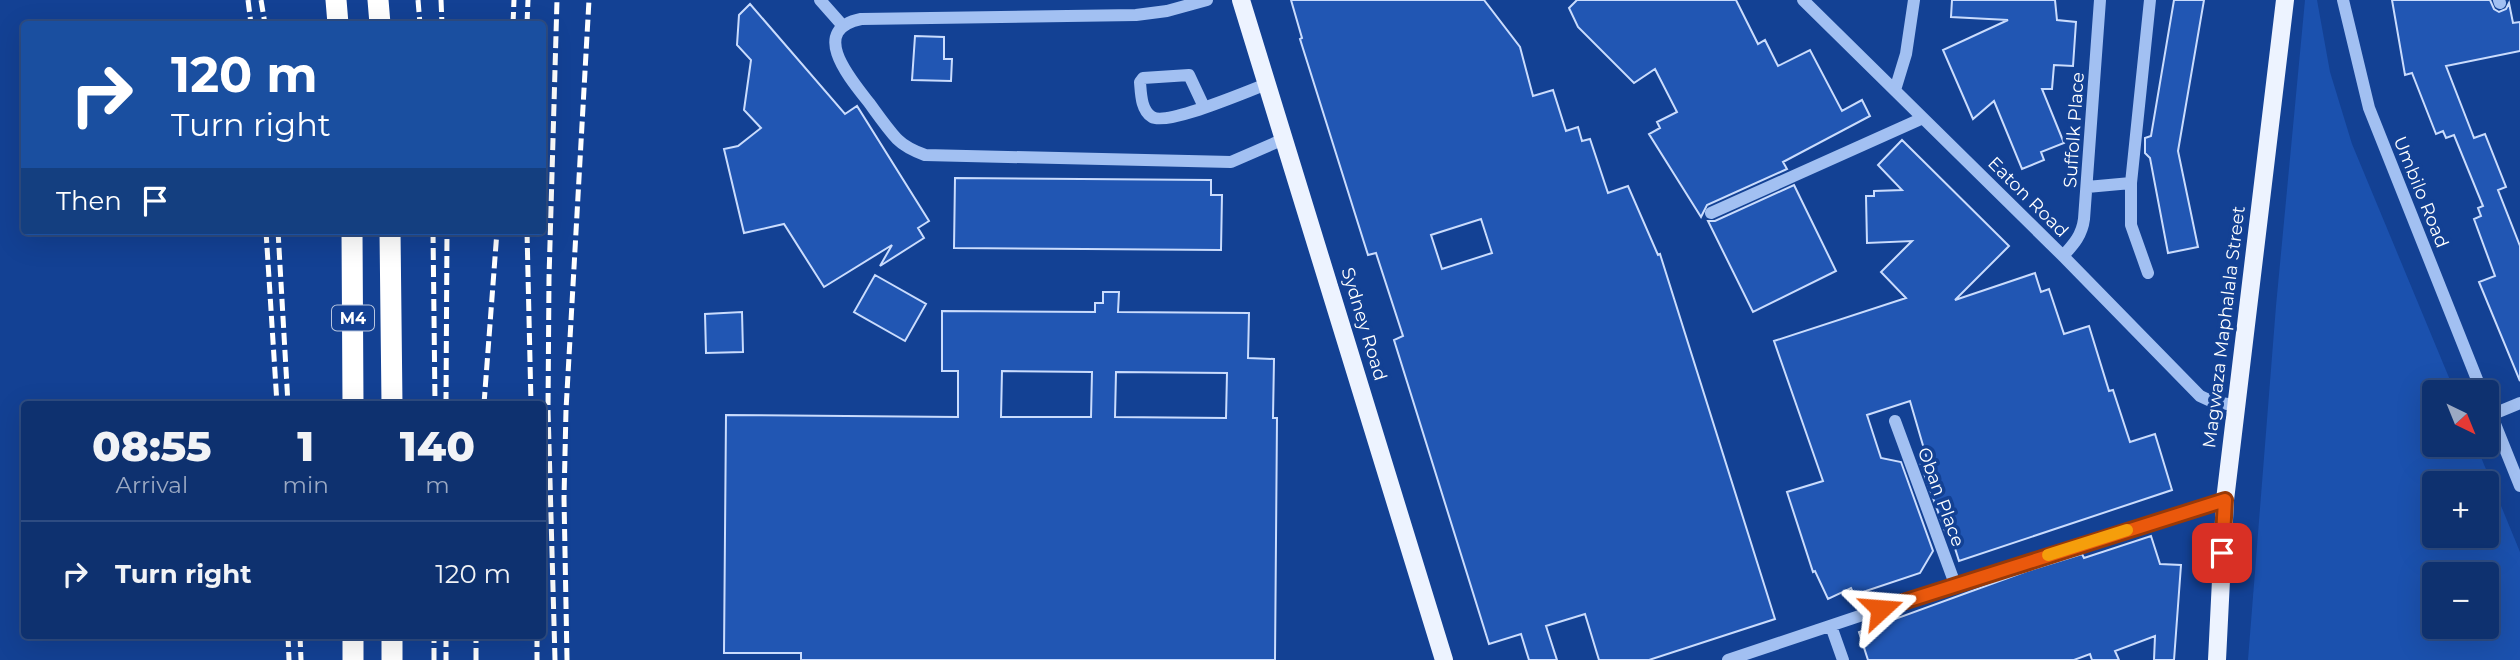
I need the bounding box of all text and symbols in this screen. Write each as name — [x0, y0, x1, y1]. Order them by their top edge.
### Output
text: 120 m — [171, 45, 318, 104]
icon: right — [56, 49, 147, 140]
street label: Suffolk Place — [2059, 71, 2089, 189]
text: Turn right — [171, 105, 331, 144]
street label: Umbilo Road — [2389, 133, 2453, 251]
street label: Eaton Road — [1983, 152, 2073, 242]
icon: arrive — [136, 182, 174, 220]
text: Then — [56, 185, 122, 217]
street label: Magwaza Maphalala Street — [2198, 205, 2250, 449]
street label: Sydney Road — [1336, 265, 1392, 383]
road number: M4 — [332, 306, 374, 330]
north arrow — [2422, 380, 2499, 457]
map controls — [2422, 380, 2499, 639]
text: 08:55 — [92, 420, 212, 472]
text: 1 — [297, 420, 314, 472]
text: 140 — [400, 420, 475, 472]
street label: Oban Place — [1913, 444, 1969, 550]
text: Arrival — [116, 471, 188, 499]
text: min — [283, 471, 329, 499]
text: m — [425, 471, 450, 499]
button: + — [2422, 471, 2499, 548]
pin — [2192, 523, 2252, 583]
icon: arrive — [2203, 534, 2241, 572]
icon: right — [56, 555, 94, 593]
text: Turn right — [115, 558, 251, 590]
text: 120 m — [435, 558, 511, 590]
button: − — [2422, 562, 2499, 639]
position arrow — [1844, 572, 1918, 646]

